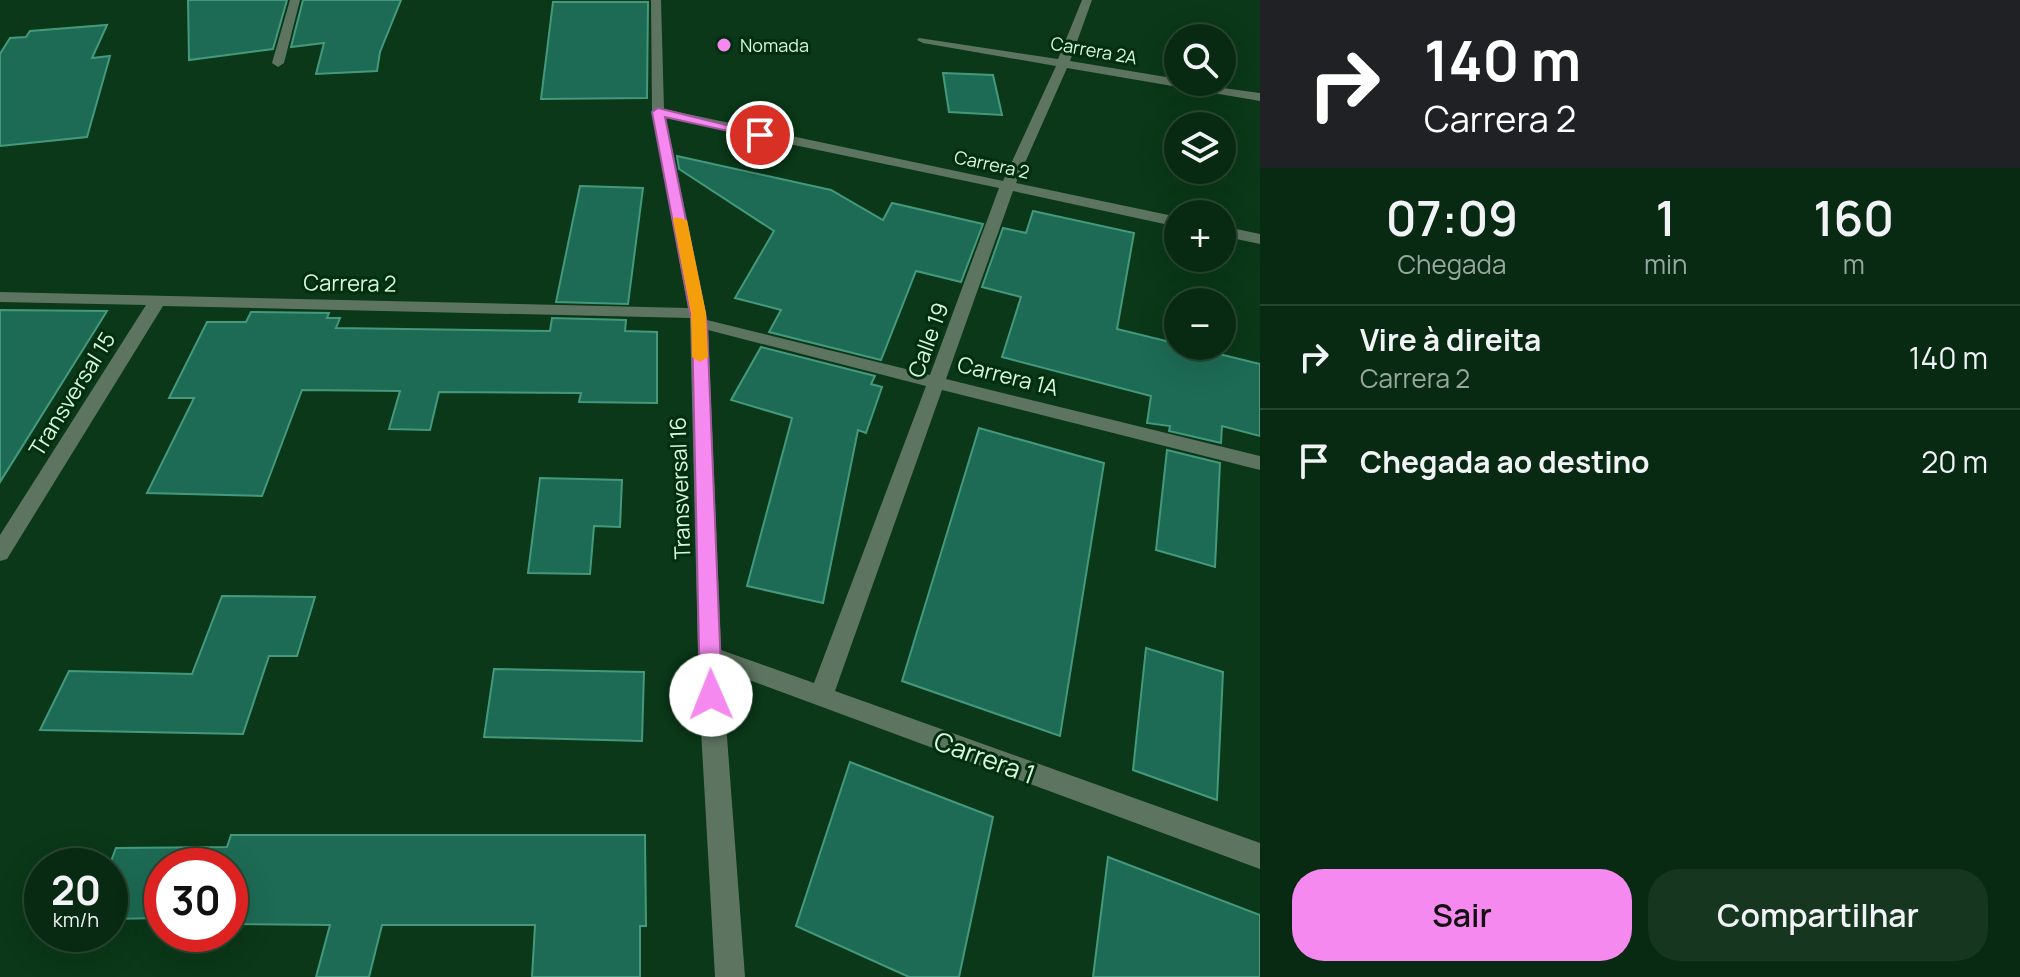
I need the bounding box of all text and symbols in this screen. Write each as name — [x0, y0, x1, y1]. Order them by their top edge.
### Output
text: 140 m — [1424, 21, 1581, 98]
map controls — [1164, 24, 1236, 360]
button: search — [1164, 24, 1236, 96]
street label: Carrera 2A — [1049, 31, 1140, 69]
icon: right — [1292, 32, 1396, 136]
place label: Nomada — [740, 33, 809, 57]
marker: Nomada — [715, 36, 733, 54]
text: Carrera 2 — [1424, 94, 1576, 143]
pin — [726, 101, 794, 169]
button: layers — [1164, 112, 1236, 184]
icon: arrive — [738, 113, 782, 157]
street label: Carrera 2 — [952, 144, 1032, 184]
text: 07:09 — [1386, 185, 1518, 250]
text: 1 — [1656, 185, 1676, 250]
text: 160 — [1813, 185, 1894, 250]
button: + — [1164, 200, 1236, 272]
text: Chegada — [1397, 246, 1506, 282]
text: min — [1644, 246, 1687, 282]
text: m — [1843, 246, 1865, 282]
street label: Carrera 2 — [303, 267, 397, 299]
button: − — [1164, 288, 1236, 360]
street label: Calle 19 — [901, 298, 955, 382]
text: Vire à direita — [1360, 319, 1541, 360]
street label: Transversal 15 — [22, 326, 122, 462]
icon: right — [1292, 335, 1336, 379]
text: 140 m — [1909, 337, 1988, 378]
street label: Carrera 1A — [954, 349, 1062, 403]
text: Carrera 2 — [1360, 360, 1470, 396]
street label: Transversal 16 — [663, 416, 697, 560]
icon: arrive — [1292, 439, 1336, 483]
text: Chegada ao destino — [1360, 441, 1650, 482]
text: 20 m — [1921, 441, 1988, 482]
position arrow — [669, 653, 753, 737]
street label: Carrera 1 — [929, 722, 1041, 792]
speed limit sign: 30 — [144, 848, 248, 952]
text: 20 — [51, 862, 101, 917]
button: Sair — [1292, 869, 1632, 961]
button: Compartilhar — [1648, 869, 1988, 961]
text: km/h — [53, 906, 99, 933]

